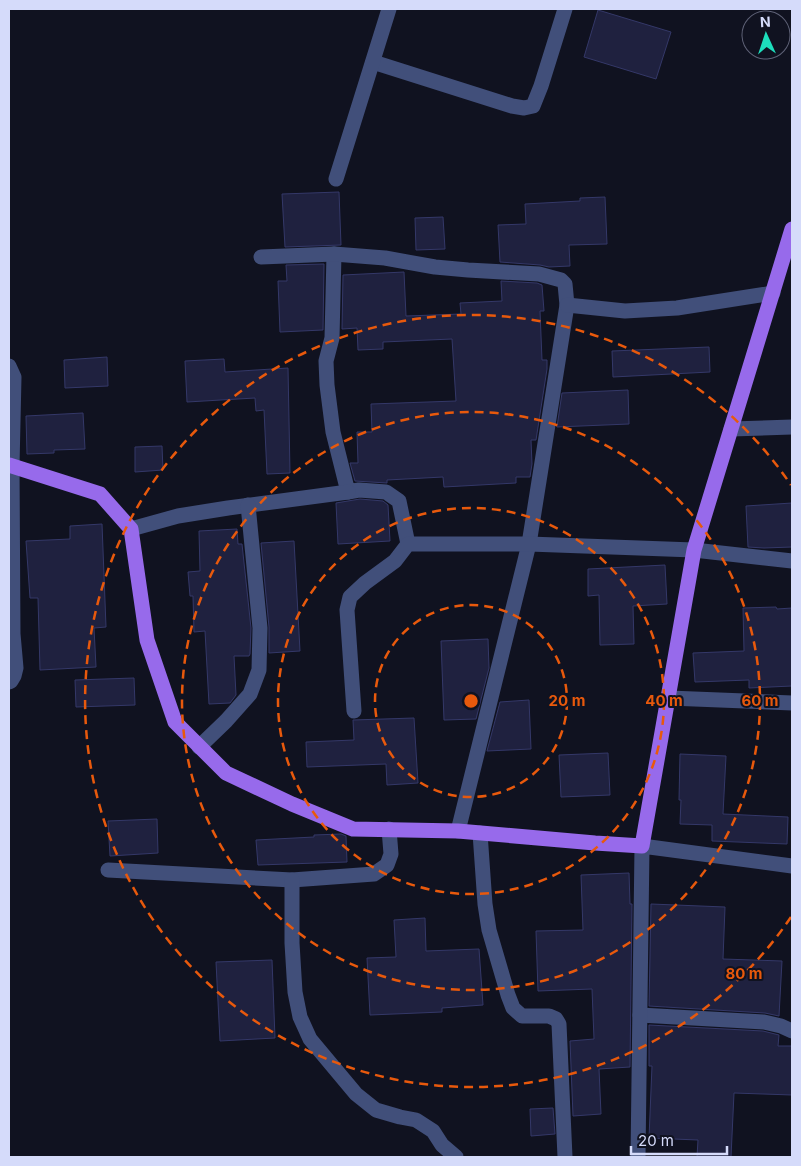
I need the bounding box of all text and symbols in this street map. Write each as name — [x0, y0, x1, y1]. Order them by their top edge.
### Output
north arrow — [741, 10, 791, 60]
text: N — [760, 13, 771, 30]
text: 20 m — [549, 691, 585, 710]
text: 40 m — [645, 691, 683, 710]
text: 60 m — [741, 691, 779, 710]
centre of rings — [462, 692, 480, 710]
text: 80 m — [725, 964, 763, 983]
scale bar — [631, 1124, 727, 1156]
text: 20 m — [638, 1131, 674, 1150]

